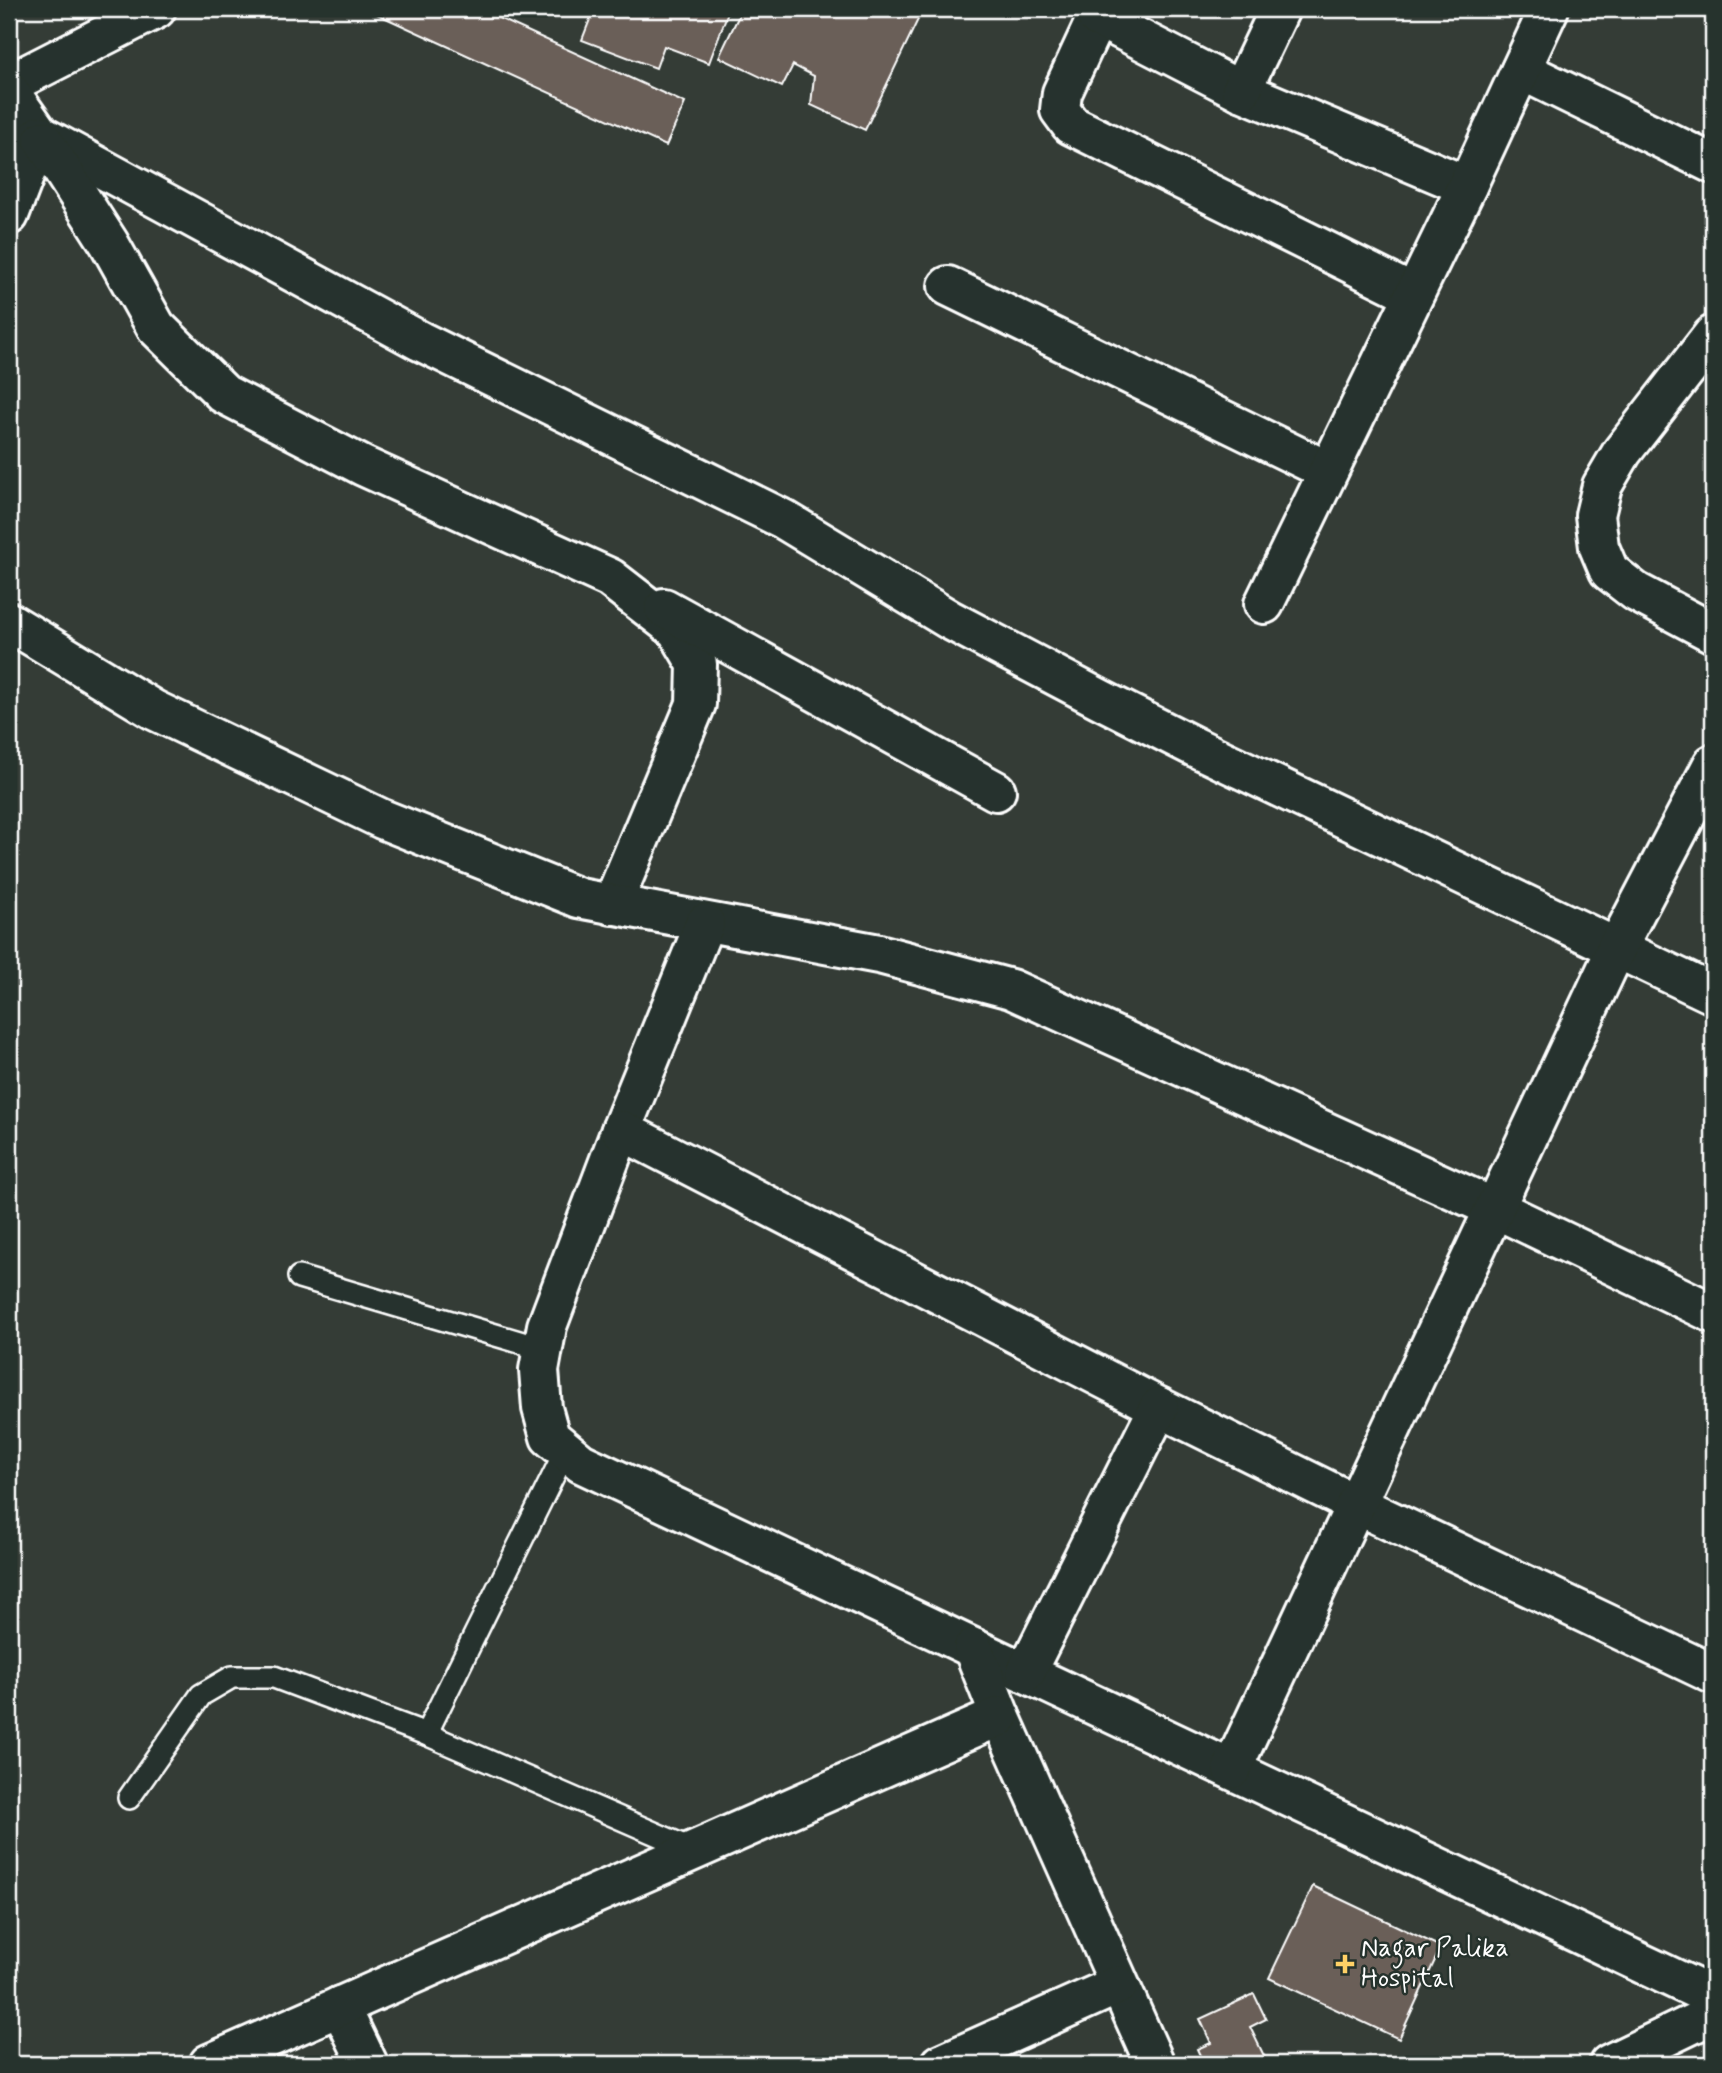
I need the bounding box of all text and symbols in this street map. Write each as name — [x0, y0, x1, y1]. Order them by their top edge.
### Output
place label: Nagar Palika Hospital — [1361, 1932, 1509, 1996]
marker: Nagar Palika Hospital — [1335, 1954, 1355, 1974]

